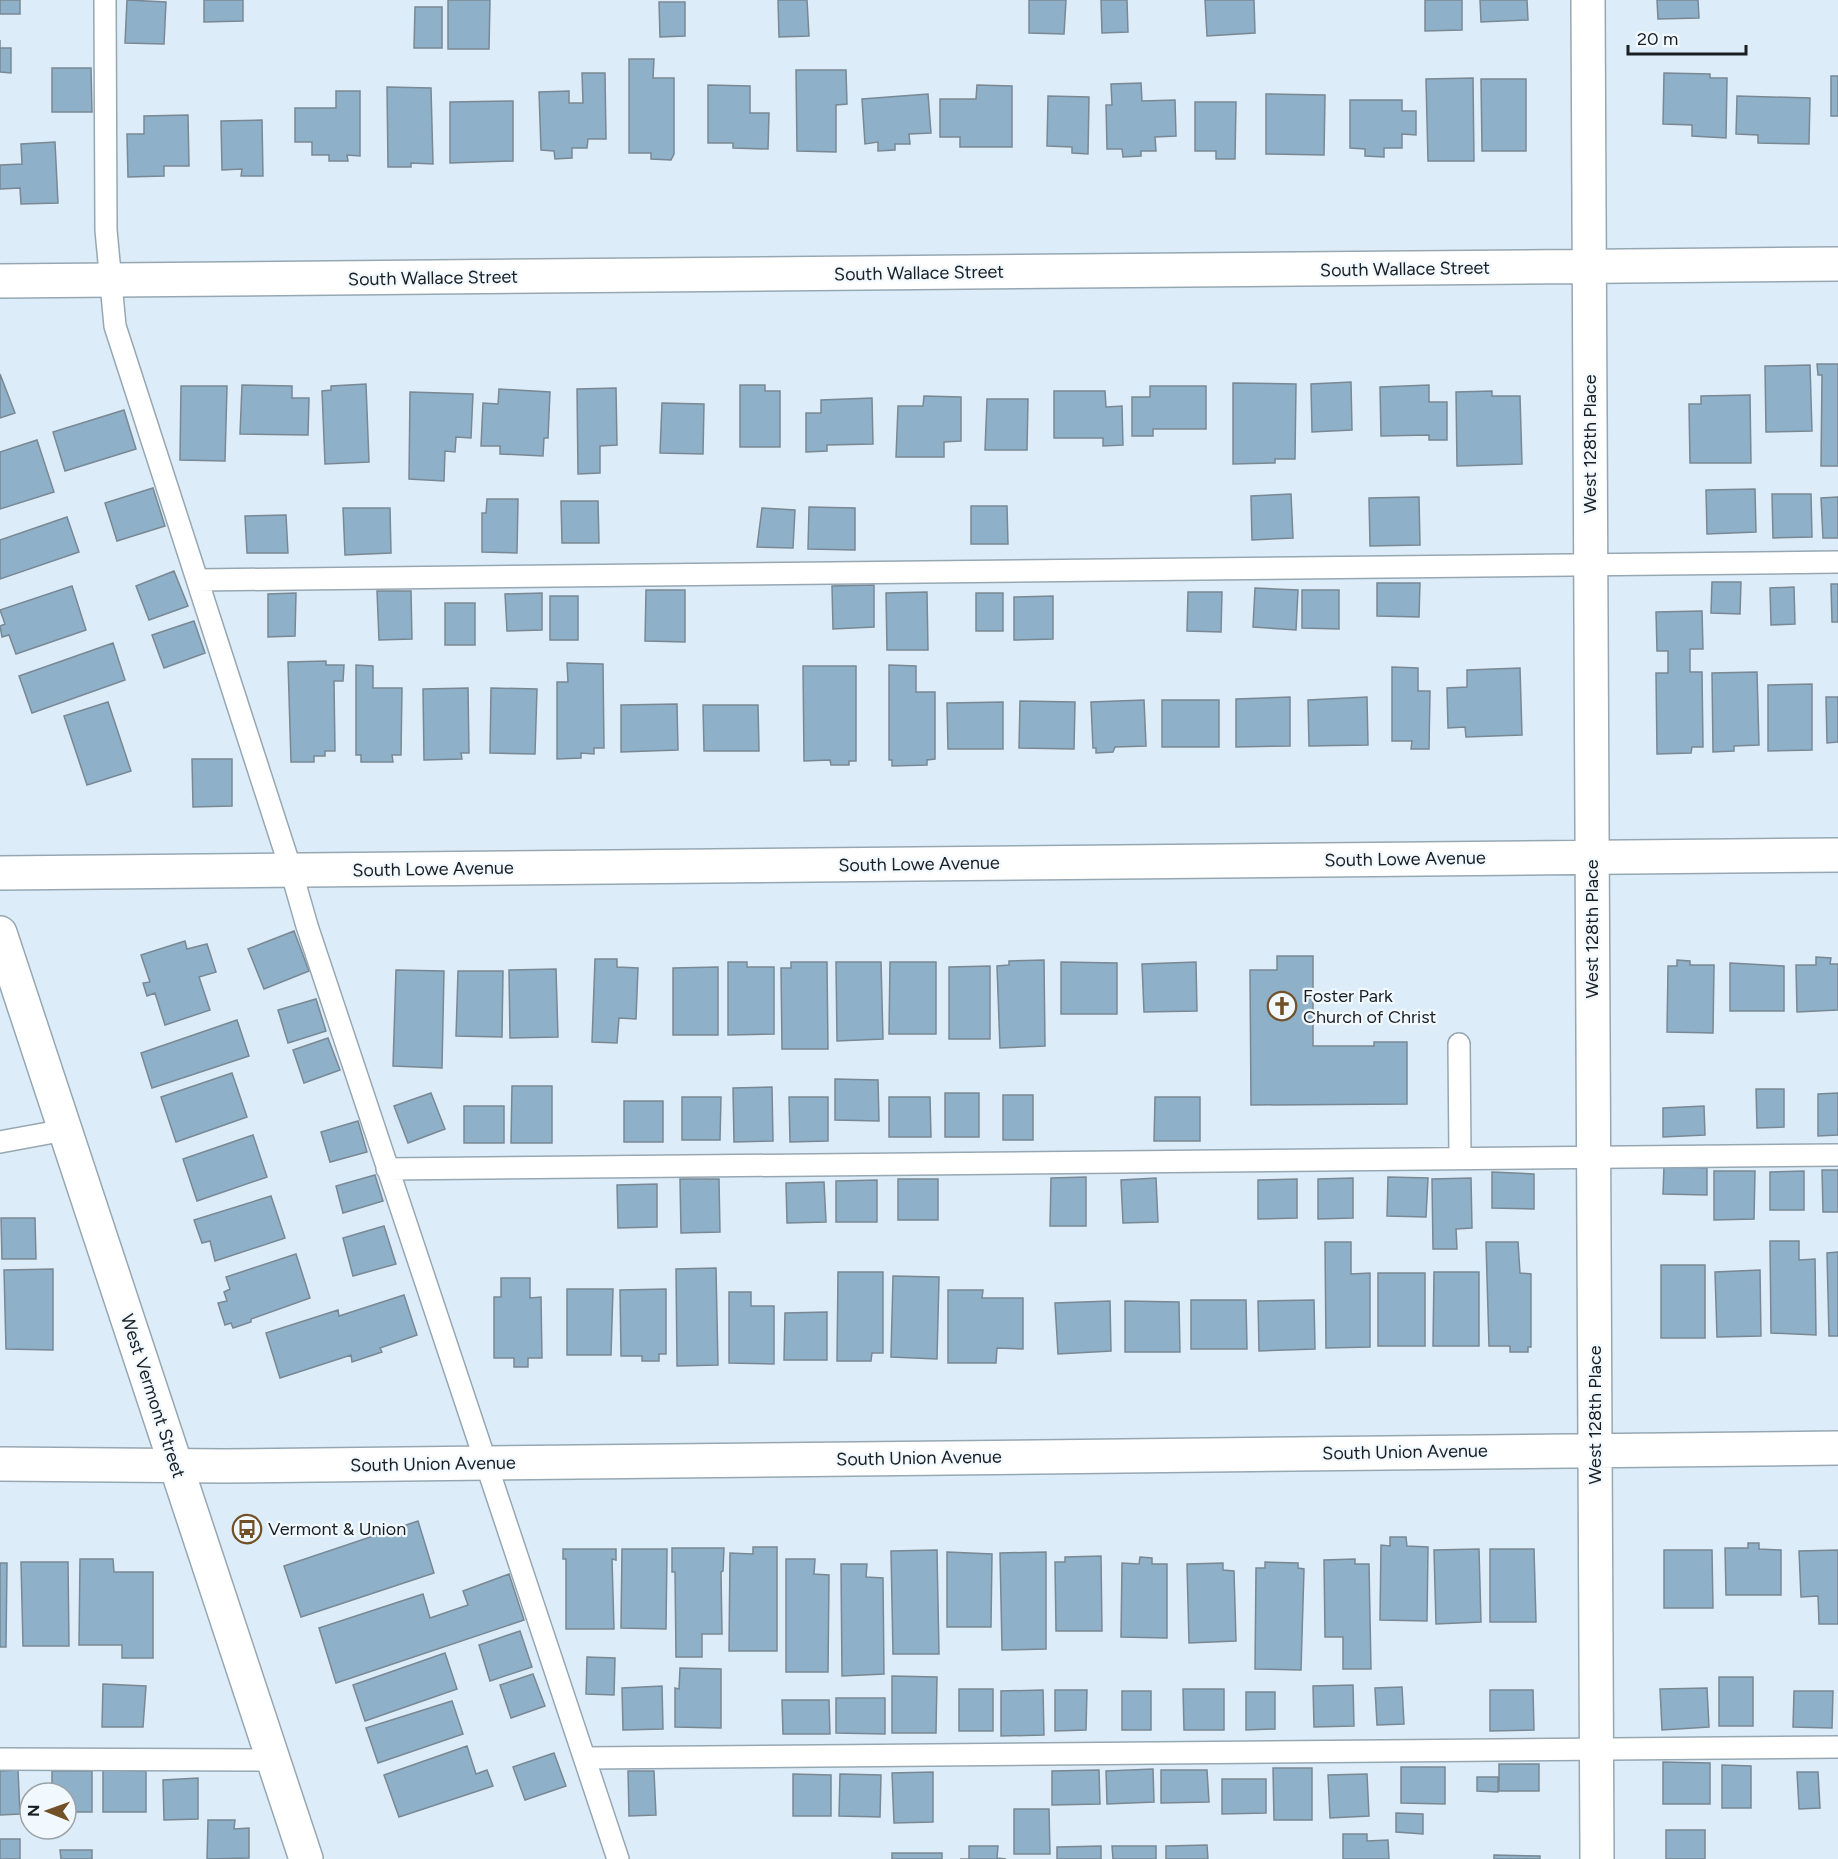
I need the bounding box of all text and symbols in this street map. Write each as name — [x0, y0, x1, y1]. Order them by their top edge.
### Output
scale bar — [1628, 18, 1746, 56]
text: 20 m — [1637, 28, 1678, 50]
street label: South Wallace Street — [1320, 257, 1490, 281]
street label: South Wallace Street — [834, 261, 1004, 285]
street label: South Wallace Street — [348, 266, 518, 290]
street label: West 128th Place — [1579, 374, 1601, 513]
street label: South Lowe Avenue — [1324, 847, 1486, 871]
street label: South Lowe Avenue — [838, 852, 1000, 876]
street label: South Lowe Avenue — [352, 857, 514, 881]
street label: West 128th Place — [1581, 859, 1603, 998]
place label: Foster Park Church of Christ — [1303, 985, 1437, 1028]
church icon: Foster Park Church of Christ — [1266, 990, 1298, 1022]
street label: West Vermont Street — [116, 1311, 190, 1481]
street label: West 128th Place — [1584, 1345, 1606, 1484]
street label: South Union Avenue — [1322, 1440, 1488, 1464]
street label: South Union Avenue — [836, 1446, 1002, 1470]
street label: South Union Avenue — [350, 1452, 516, 1476]
bus stop icon: Vermont & Union — [231, 1513, 263, 1545]
place label: Vermont & Union — [268, 1518, 406, 1540]
north arrow — [18, 1781, 78, 1841]
text: N — [24, 1804, 43, 1817]

